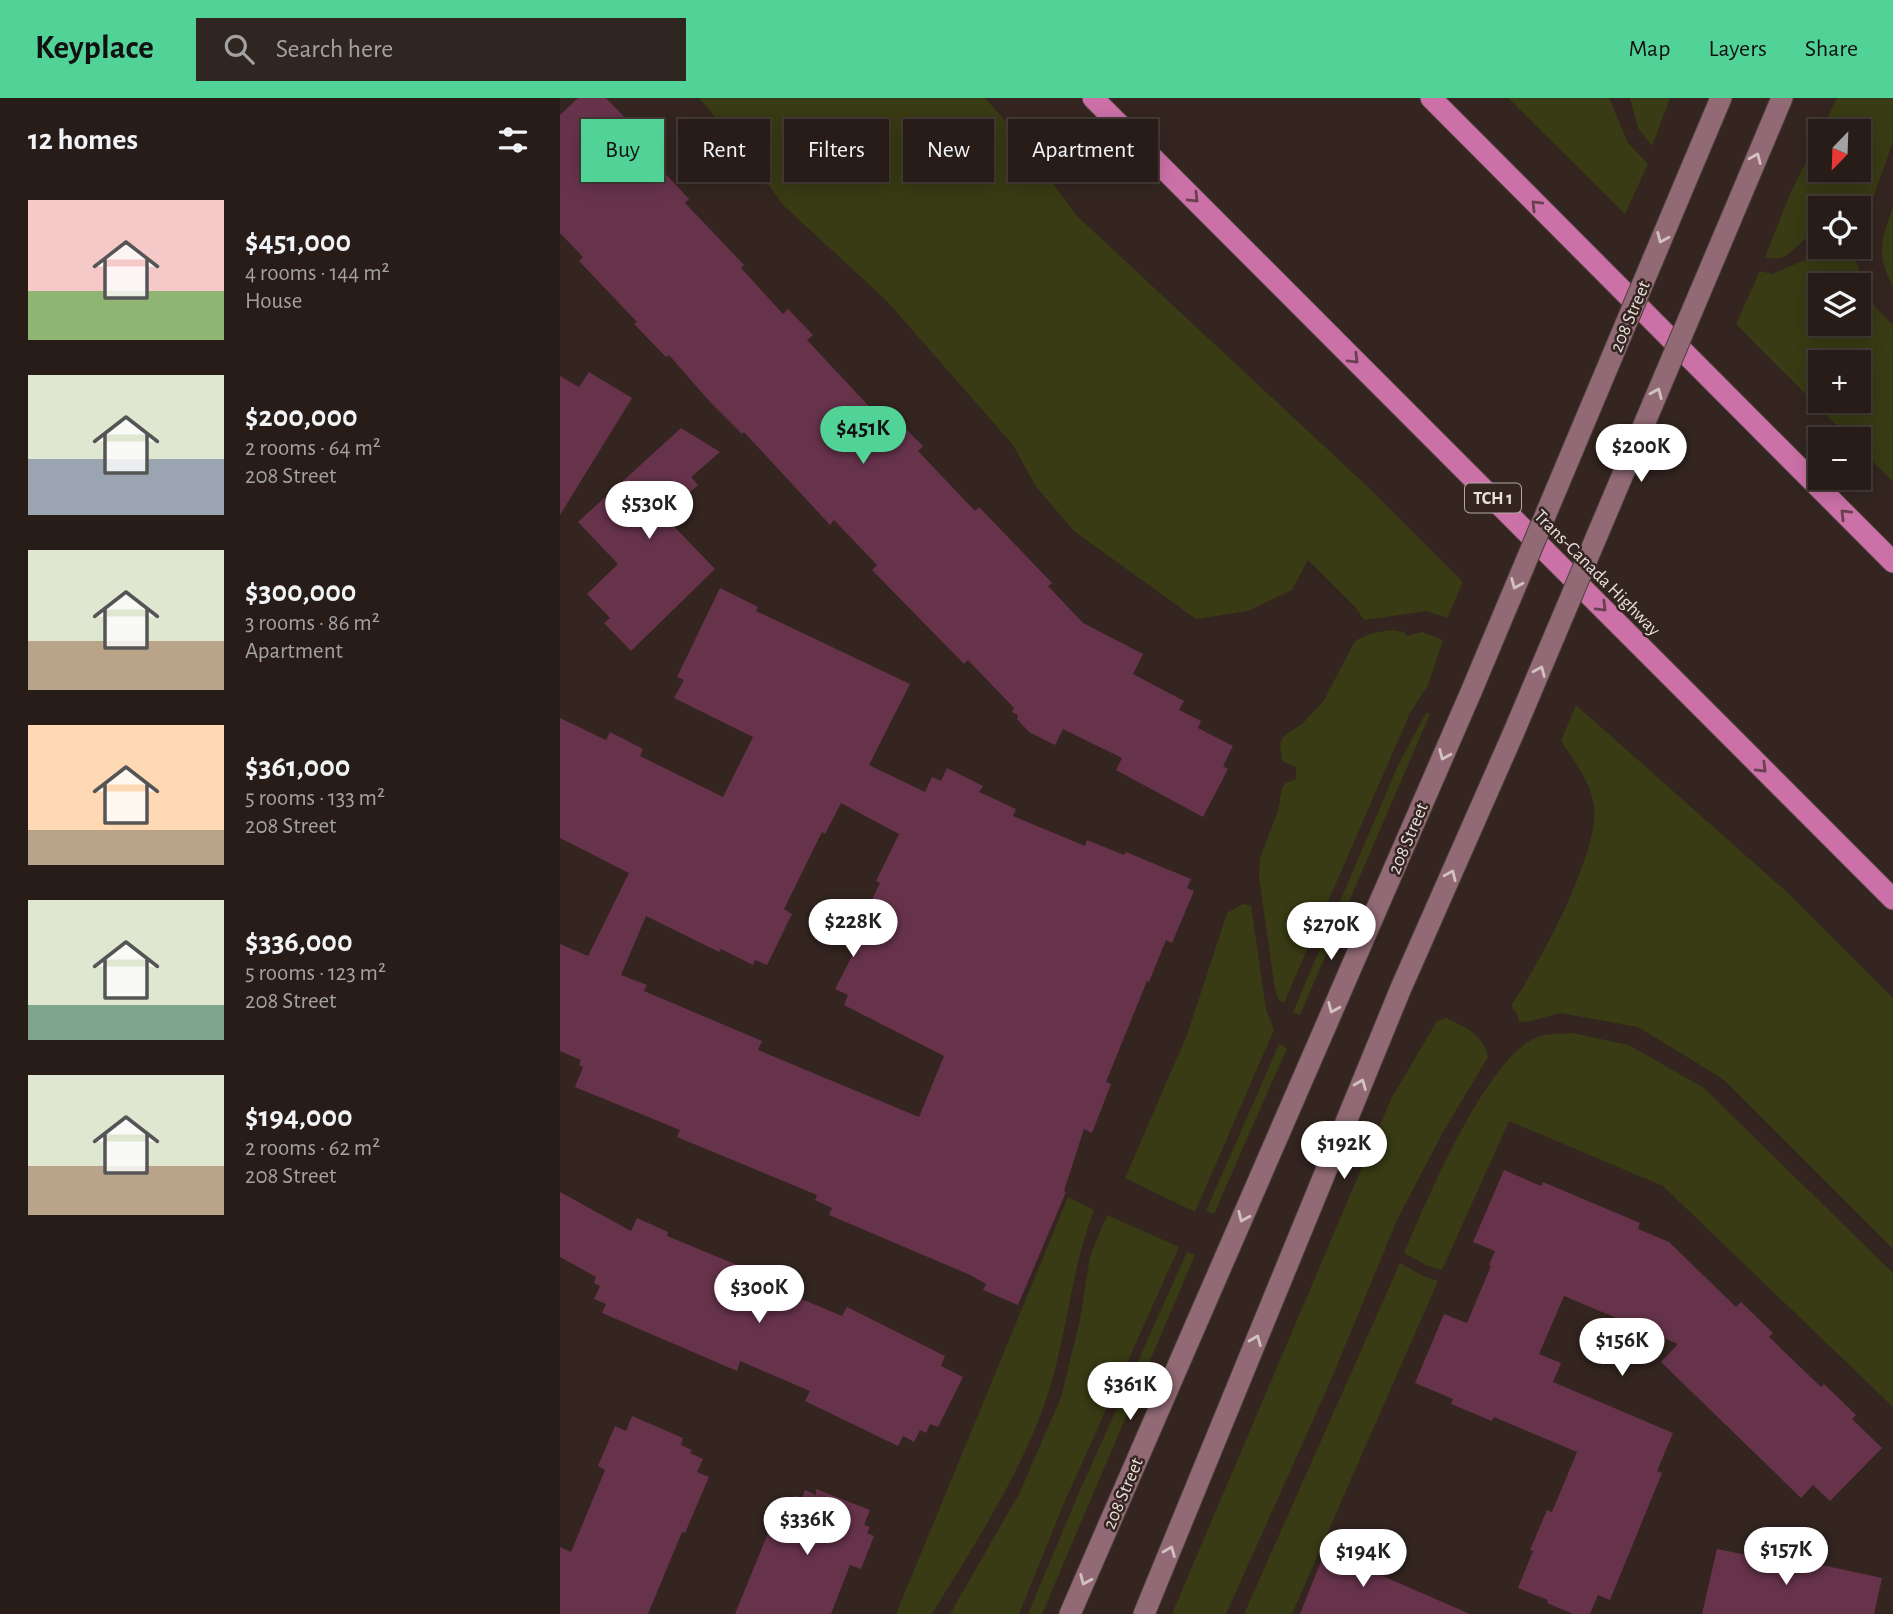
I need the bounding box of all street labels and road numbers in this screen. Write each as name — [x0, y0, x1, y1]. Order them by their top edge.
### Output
street label: 208 Street — [1607, 278, 1654, 355]
road number: TCH 1 — [1465, 484, 1521, 512]
street label: Trans-Canada Highway — [1530, 506, 1664, 640]
street label: 208 Street — [1385, 800, 1432, 877]
street label: 208 Street — [1100, 1455, 1147, 1532]

